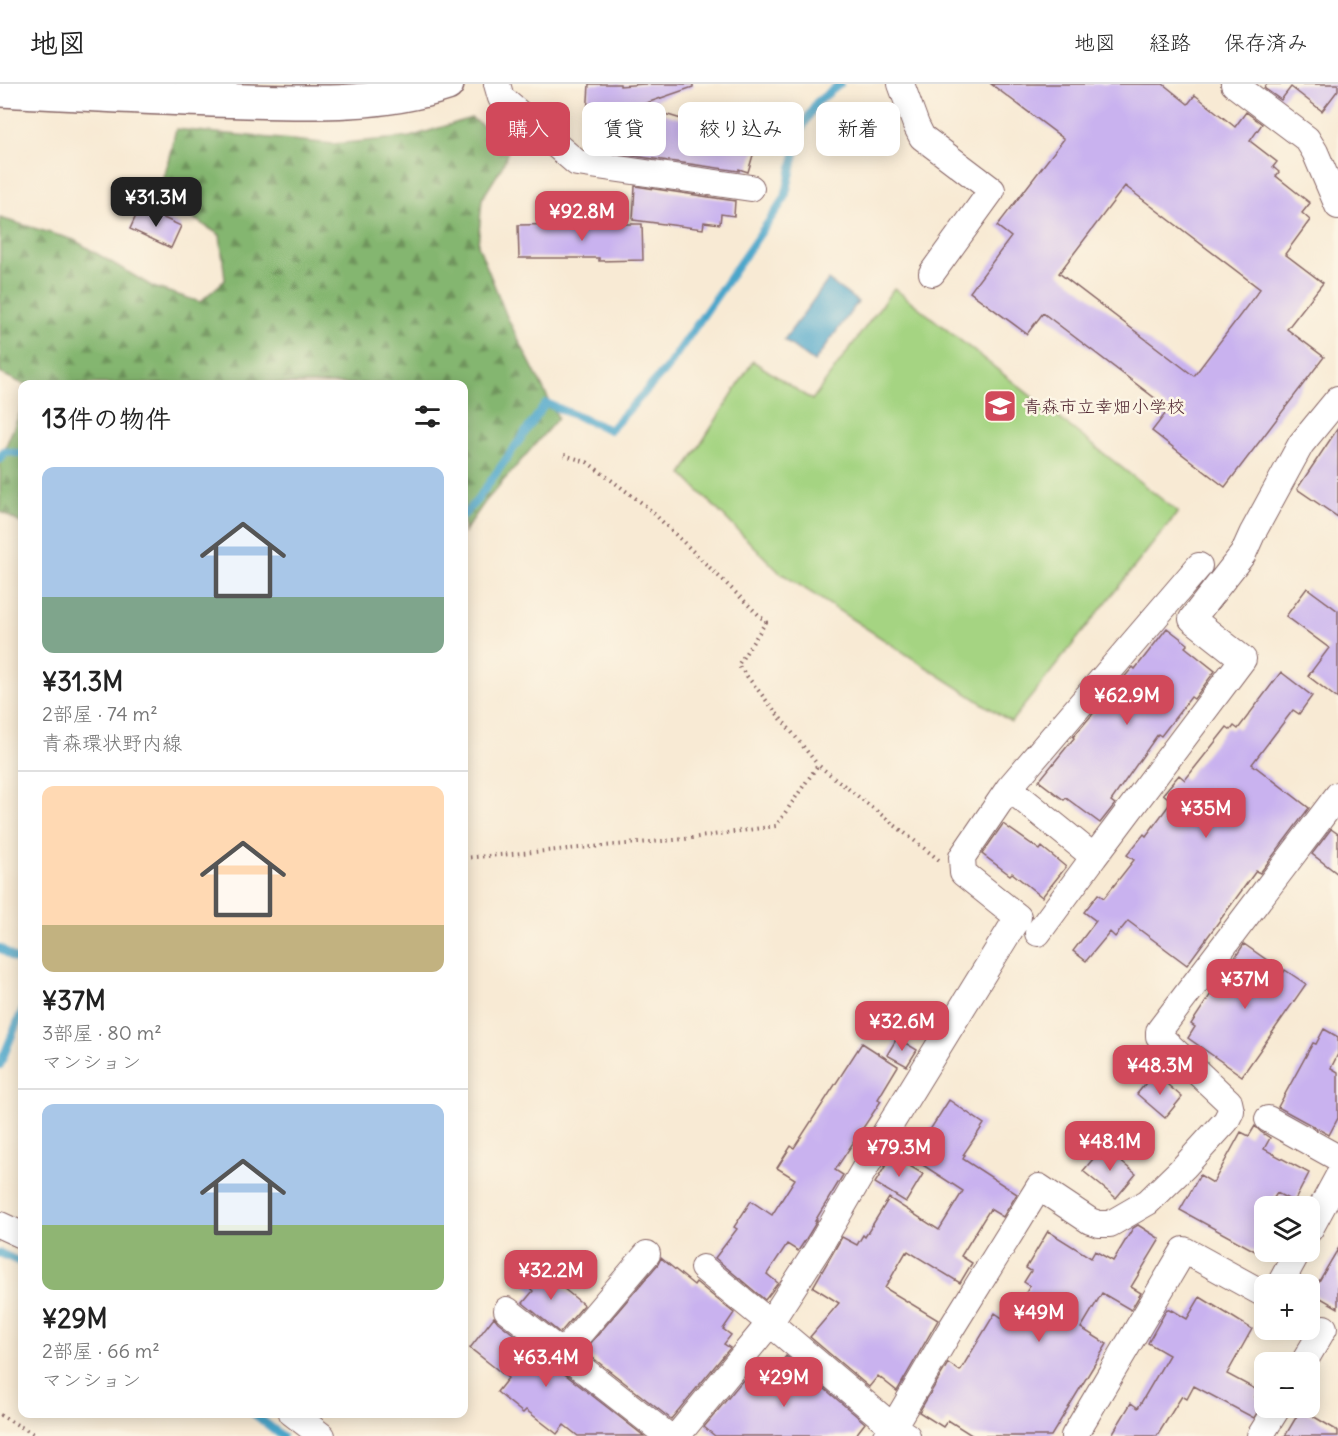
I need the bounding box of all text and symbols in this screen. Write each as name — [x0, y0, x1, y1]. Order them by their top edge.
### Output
text: 地図 — [30, 25, 86, 61]
text: 地図 — [1074, 29, 1116, 56]
text: 経路 — [1149, 29, 1191, 56]
text: 保存済み — [1224, 29, 1308, 56]
chip: 購入 — [486, 102, 570, 156]
chip: 賃貸 — [582, 102, 666, 156]
chip: 絞り込み — [678, 102, 804, 156]
chip: 新着 — [816, 102, 900, 156]
pin: ¥31.3M — [107, 177, 205, 228]
text: ¥31.3M — [125, 184, 187, 209]
pin: ¥92.8M — [533, 191, 631, 242]
text: ¥92.8M — [549, 198, 615, 223]
school or university icon: 青森市立幸畑小学校 — [982, 388, 1018, 424]
place label: 青森市立幸畑小学校 — [1023, 395, 1185, 418]
icon: filters — [411, 400, 444, 433]
text: 13件の物件 — [42, 402, 171, 435]
icon: home — [189, 506, 297, 614]
text: ¥31.3M — [42, 665, 123, 698]
pin: ¥62.9M — [1078, 675, 1176, 726]
text: ¥62.9M — [1094, 682, 1160, 707]
text: 2部屋 · 74 m² — [42, 701, 158, 726]
text: 青森環状野内線 — [42, 730, 182, 755]
pin: ¥35M — [1170, 788, 1242, 839]
text: ¥35M — [1181, 795, 1231, 820]
icon: home — [189, 825, 297, 933]
pin: ¥37M — [1209, 959, 1281, 1010]
text: ¥37M — [1220, 966, 1270, 991]
text: ¥37M — [42, 984, 106, 1017]
pin: ¥32.6M — [853, 1001, 951, 1052]
text: ¥32.6M — [869, 1008, 935, 1033]
text: 3部屋 · 80 m² — [42, 1020, 162, 1045]
pin: ¥48.3M — [1111, 1045, 1209, 1096]
text: マンション — [42, 1049, 141, 1074]
text: ¥48.3M — [1127, 1052, 1193, 1077]
pin: ¥48.1M — [1061, 1121, 1159, 1172]
pin: ¥79.3M — [850, 1127, 948, 1178]
text: ¥48.1M — [1079, 1128, 1141, 1153]
text: ¥79.3M — [867, 1134, 931, 1159]
icon: home — [189, 1143, 297, 1251]
map controls — [1254, 1196, 1320, 1418]
button: layers — [1254, 1196, 1320, 1262]
pin: ¥32.2M — [502, 1250, 600, 1301]
text: ¥32.2M — [518, 1257, 584, 1282]
button: + — [1254, 1274, 1320, 1340]
pin: ¥49M — [1003, 1292, 1075, 1343]
text: ¥49M — [1014, 1299, 1065, 1324]
text: ¥29M — [42, 1302, 108, 1335]
pin: ¥63.4M — [497, 1337, 595, 1388]
text: 2部屋 · 66 m² — [42, 1338, 160, 1363]
text: ¥63.4M — [513, 1344, 579, 1369]
button: − — [1254, 1352, 1320, 1418]
pin: ¥29M — [748, 1357, 820, 1408]
text: ¥29M — [759, 1364, 809, 1389]
text: マンション — [42, 1367, 141, 1392]

